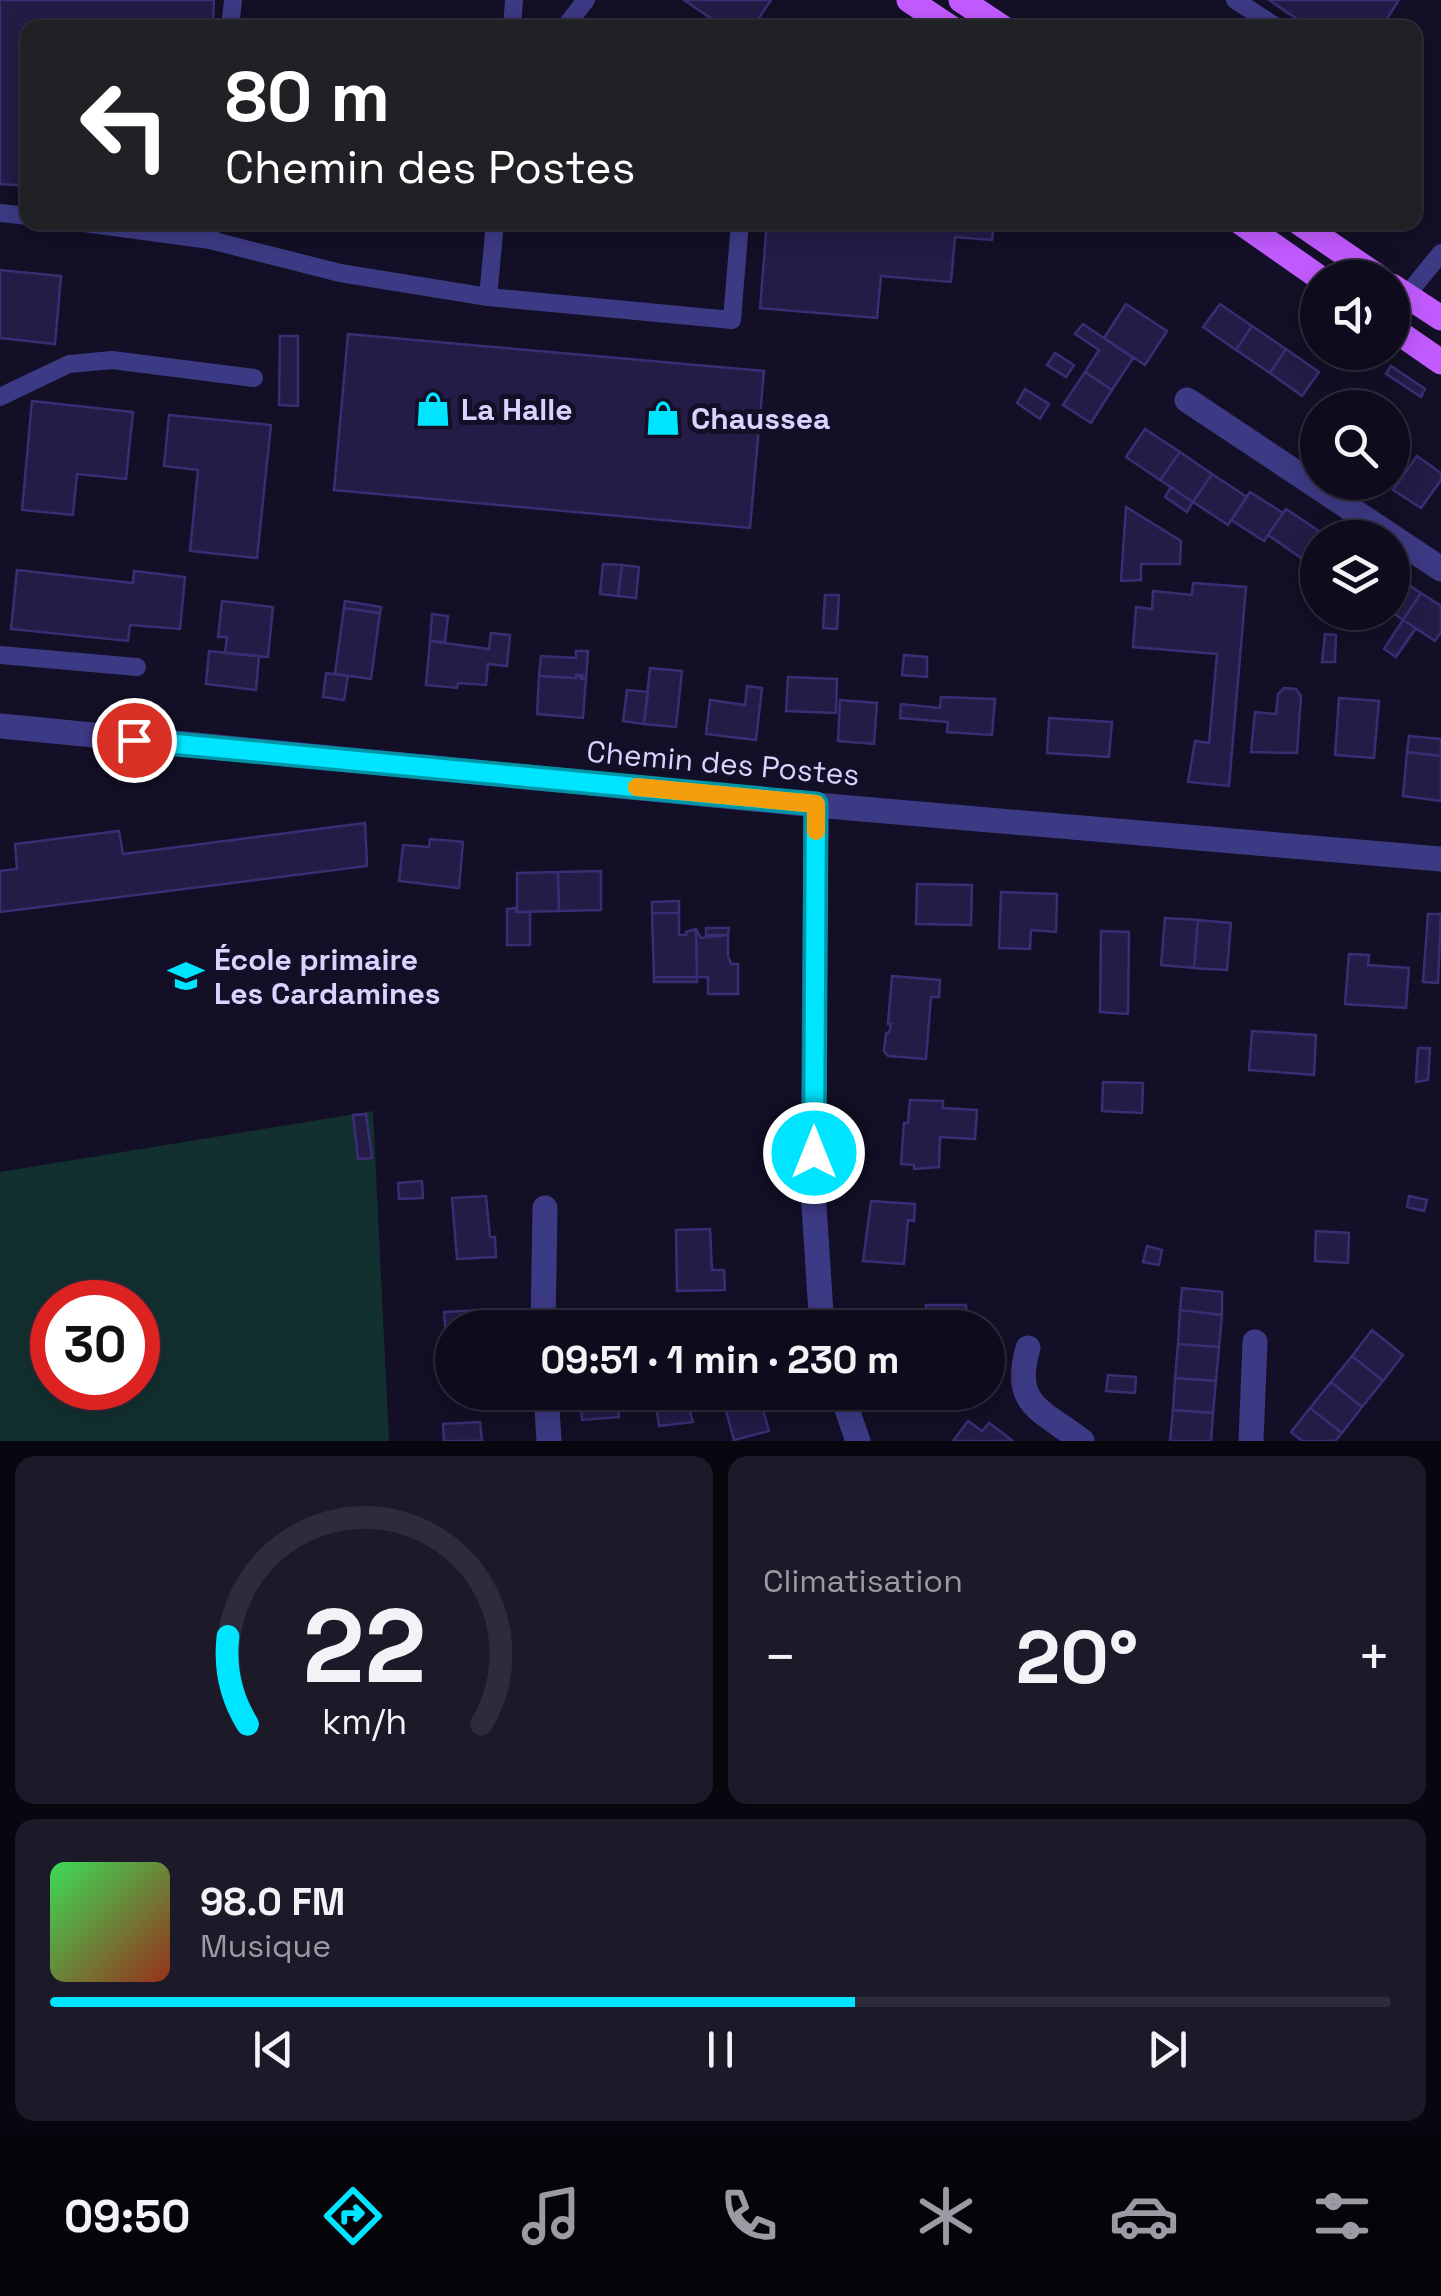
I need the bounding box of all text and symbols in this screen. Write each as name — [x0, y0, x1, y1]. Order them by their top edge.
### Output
text: 80 m — [225, 52, 390, 141]
icon: left — [60, 60, 190, 190]
text: Chemin des Postes — [225, 139, 635, 196]
map controls — [1300, 260, 1410, 630]
button: sound — [1300, 260, 1410, 370]
shop icon: La Halle — [414, 390, 452, 428]
place label: La Halle — [461, 390, 573, 429]
button: search — [1300, 390, 1410, 500]
shop icon: Chaussea — [644, 399, 682, 437]
place label: Chaussea — [691, 399, 830, 438]
button: layers — [1300, 520, 1410, 630]
pin — [92, 698, 177, 783]
icon: arrive — [107, 713, 162, 768]
street label: Chemin des Postes — [585, 732, 861, 794]
place label: École primaire Les Cardamines — [214, 940, 441, 1013]
school or university icon: École primaire Les Cardamines — [167, 957, 205, 995]
position arrow — [762, 1101, 866, 1205]
speed limit sign: 30 — [30, 1280, 160, 1410]
text: 09:51 · 1 min · 230 m — [540, 1336, 900, 1384]
text: Climatisation — [763, 1561, 963, 1601]
text: 22 — [302, 1580, 426, 1712]
text: 20° — [1016, 1609, 1138, 1705]
text: − — [763, 1622, 797, 1692]
text: + — [1357, 1622, 1391, 1692]
text: km/h — [321, 1699, 407, 1744]
text: 98.0 FM — [200, 1878, 345, 1926]
text: Musique — [200, 1926, 331, 1966]
icon: previous — [246, 2022, 301, 2077]
icon: pause — [693, 2022, 748, 2077]
icon: next — [1140, 2022, 1195, 2077]
icon: directions — [318, 2181, 388, 2251]
icon: music — [516, 2181, 586, 2251]
icon: phone — [714, 2181, 784, 2251]
icon: climate — [911, 2181, 981, 2251]
icon: car — [1109, 2181, 1179, 2251]
icon: filters — [1307, 2181, 1377, 2251]
text: 09:50 — [64, 2188, 190, 2245]

